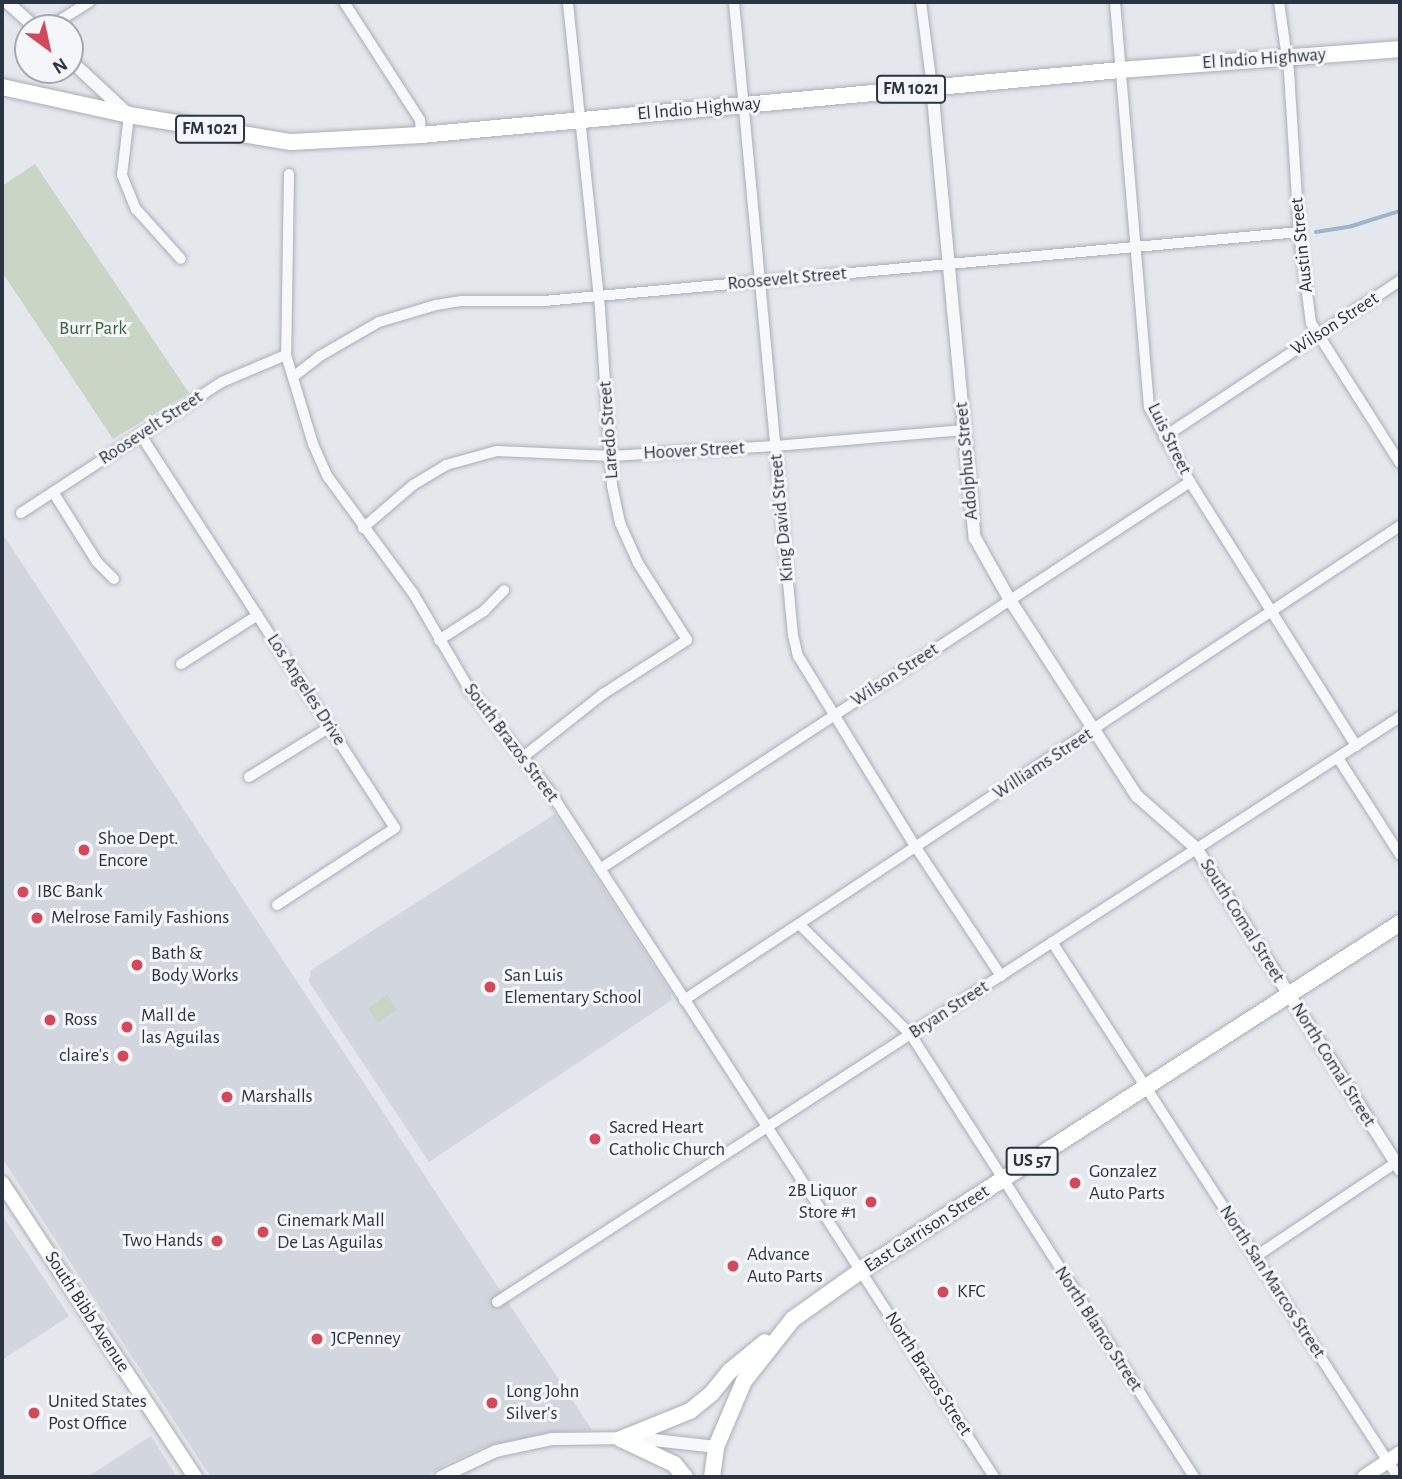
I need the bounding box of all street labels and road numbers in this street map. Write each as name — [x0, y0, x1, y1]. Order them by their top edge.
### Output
street label: El Indio Highway — [1201, 43, 1327, 75]
road number: FM 1021 — [876, 74, 946, 104]
street label: El Indio Highway — [636, 92, 762, 126]
road number: FM 1021 — [175, 114, 245, 144]
street label: Austin Street — [1286, 196, 1318, 294]
street label: Roosevelt Street — [727, 262, 847, 296]
street label: Wilson Street — [1287, 287, 1383, 361]
street label: Laredo Street — [594, 380, 624, 480]
street label: Roosevelt Street — [95, 386, 207, 470]
street label: Luis Street — [1142, 399, 1196, 479]
street label: Adolphus Street — [950, 401, 984, 521]
street label: Hoover Street — [643, 437, 745, 465]
street label: King David Street — [765, 453, 799, 583]
street label: Los Angeles Drive — [261, 630, 351, 750]
street label: Wilson Street — [847, 638, 943, 712]
street label: South Brazos Street — [459, 679, 563, 807]
street label: Williams Street — [989, 723, 1097, 805]
street label: South Comal Street — [1195, 855, 1289, 987]
street label: Bryan Street — [905, 976, 993, 1044]
street label: North Comal Street — [1286, 999, 1380, 1131]
road number: US 57 — [1004, 1146, 1060, 1176]
street label: East Garrison Street — [860, 1180, 994, 1278]
street label: North San Marcos Street — [1214, 1201, 1330, 1363]
street label: South Bibb Avenue — [39, 1247, 135, 1377]
street label: North Blanco Street — [1049, 1262, 1147, 1396]
street label: North Brazos Street — [879, 1308, 977, 1440]

